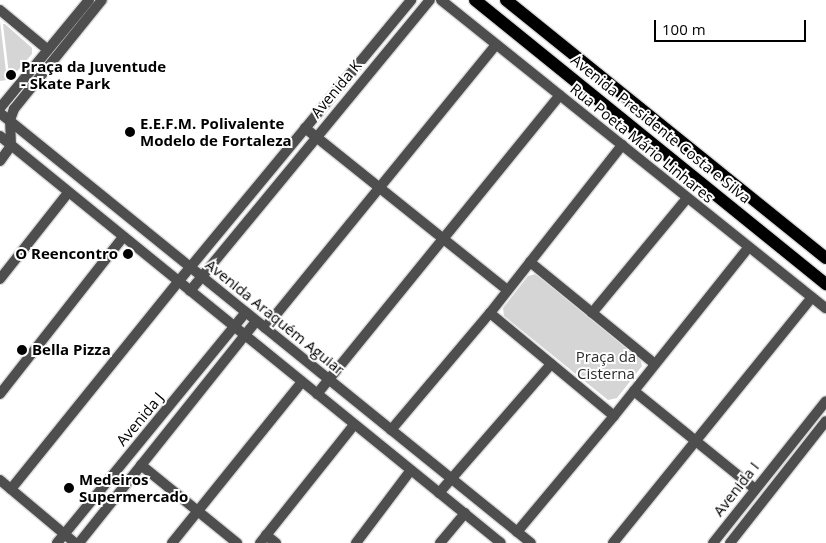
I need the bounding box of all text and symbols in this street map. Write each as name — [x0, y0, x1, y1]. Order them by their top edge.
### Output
scale bar — [656, 10, 808, 42]
text: 100 m — [662, 19, 706, 39]
street label: Avenida Presidente Costa e Silva — [568, 51, 754, 207]
place label: Praça da Juventude - Skate Park — [21, 57, 166, 92]
street label: Avenida K — [307, 57, 365, 121]
marker: Praça da Juventude - Skate Park — [5, 69, 17, 81]
street label: Rua Poeta Mário Linhares — [567, 80, 717, 206]
place label: E.E.F.M. Polivalente Modelo de Fortaleza — [140, 114, 292, 149]
marker: E.E.F.M. Polivalente Modelo de Fortaleza — [124, 126, 136, 138]
place label: O Reencontro — [15, 245, 118, 263]
marker: O Reencontro — [122, 248, 134, 260]
street label: Avenida Araquém Aguiar — [202, 255, 348, 379]
place label: Bella Pizza — [32, 341, 111, 359]
marker: Bella Pizza — [16, 344, 28, 356]
park label: Praça da Cisterna — [576, 347, 636, 382]
street label: Avenida J — [113, 389, 167, 449]
street label: Avenida I — [709, 458, 763, 520]
place label: Medeiros Supermercado — [79, 470, 188, 505]
marker: Medeiros Supermercado — [63, 482, 75, 494]

